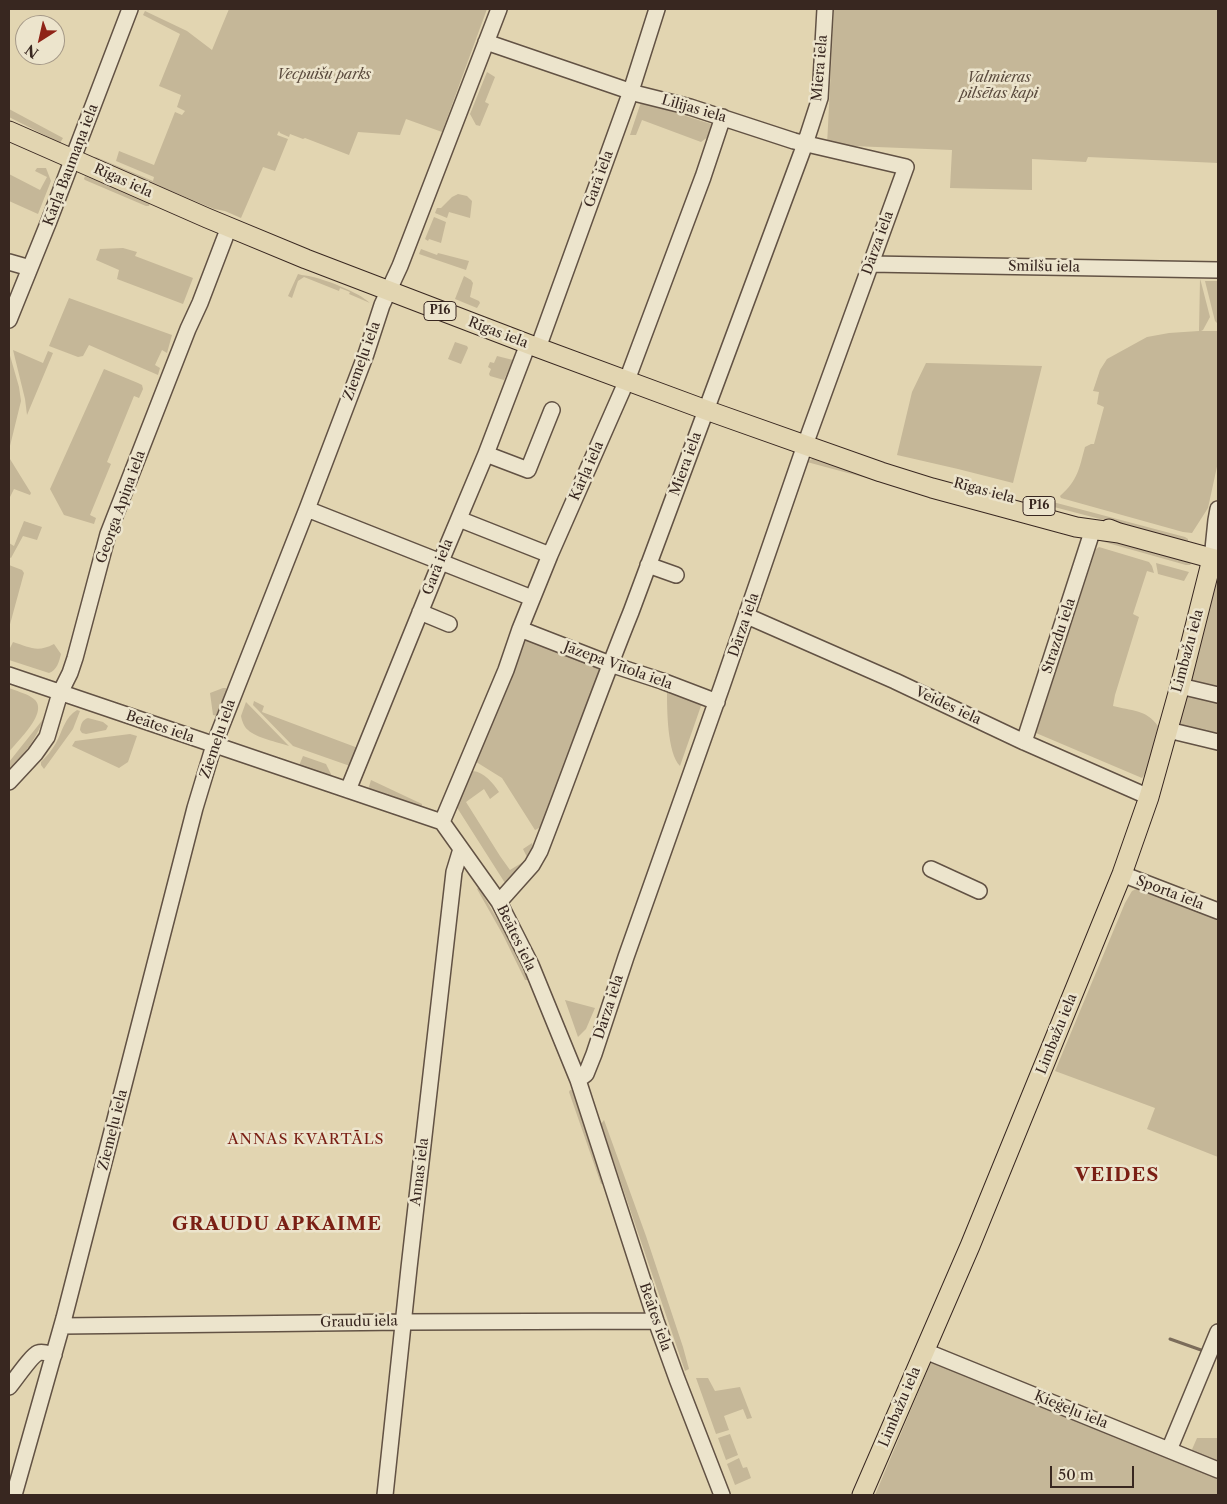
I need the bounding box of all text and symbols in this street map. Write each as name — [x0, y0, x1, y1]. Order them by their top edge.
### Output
north arrow — [15, 15, 65, 65]
street label: Miera iela — [809, 34, 831, 102]
text: N — [22, 41, 42, 62]
park label: Vecpuišu parks — [277, 67, 371, 83]
park label: Valmieras pilsētas kapi — [960, 70, 1038, 102]
street label: Lilijas iela — [660, 92, 728, 126]
street label: Kārļa Baumaņa iela — [40, 102, 102, 228]
street label: Garā iela — [581, 148, 617, 210]
street label: Rīgas iela — [91, 161, 155, 201]
street label: Dārza iela — [859, 209, 897, 277]
street label: Smilšu iela — [1008, 258, 1080, 276]
road number: P16 — [424, 302, 456, 321]
street label: Rīgas iela — [466, 314, 530, 352]
street label: Ziemeļu iela — [340, 319, 384, 403]
street label: Miera iela — [667, 430, 705, 498]
street label: Kārļa iela — [567, 439, 607, 503]
street label: Georga Apiņa iela — [93, 448, 149, 566]
street label: Rīgas iela — [952, 475, 1016, 507]
road number: P16 — [1023, 496, 1055, 516]
street label: Garā iela — [419, 536, 457, 598]
street label: Dārza iela — [725, 591, 763, 659]
street label: Strazdu iela — [1039, 596, 1079, 676]
street label: Limbažu iela — [1169, 608, 1207, 694]
street label: Jāzepa Vītola iela — [561, 639, 675, 693]
street label: Veides iela — [912, 683, 984, 729]
street label: Ziemeļu iela — [197, 697, 239, 781]
street label: Beātes iela — [124, 707, 196, 747]
street label: Sporta iela — [1134, 872, 1206, 914]
street label: Beātes iela — [493, 902, 539, 974]
street label: Dārza iela — [591, 973, 627, 1041]
street label: Limbažu iela — [1033, 991, 1081, 1077]
street label: Ziemeļu iela — [95, 1088, 131, 1172]
district label: ANNAS KVARTĀLS — [226, 1131, 386, 1149]
street label: Annas iela — [407, 1137, 433, 1207]
district label: VEIDES — [1074, 1165, 1160, 1187]
district label: GRAUDU APKAIME — [170, 1214, 384, 1236]
street label: Beātes iela — [635, 1281, 675, 1353]
street label: Graudu iela — [320, 1313, 398, 1331]
street label: Limbažu iela — [876, 1364, 924, 1450]
street label: Ķieģeļu iela — [1032, 1388, 1110, 1432]
scale bar — [1052, 1456, 1136, 1488]
text: 50 m — [1058, 1465, 1094, 1484]

